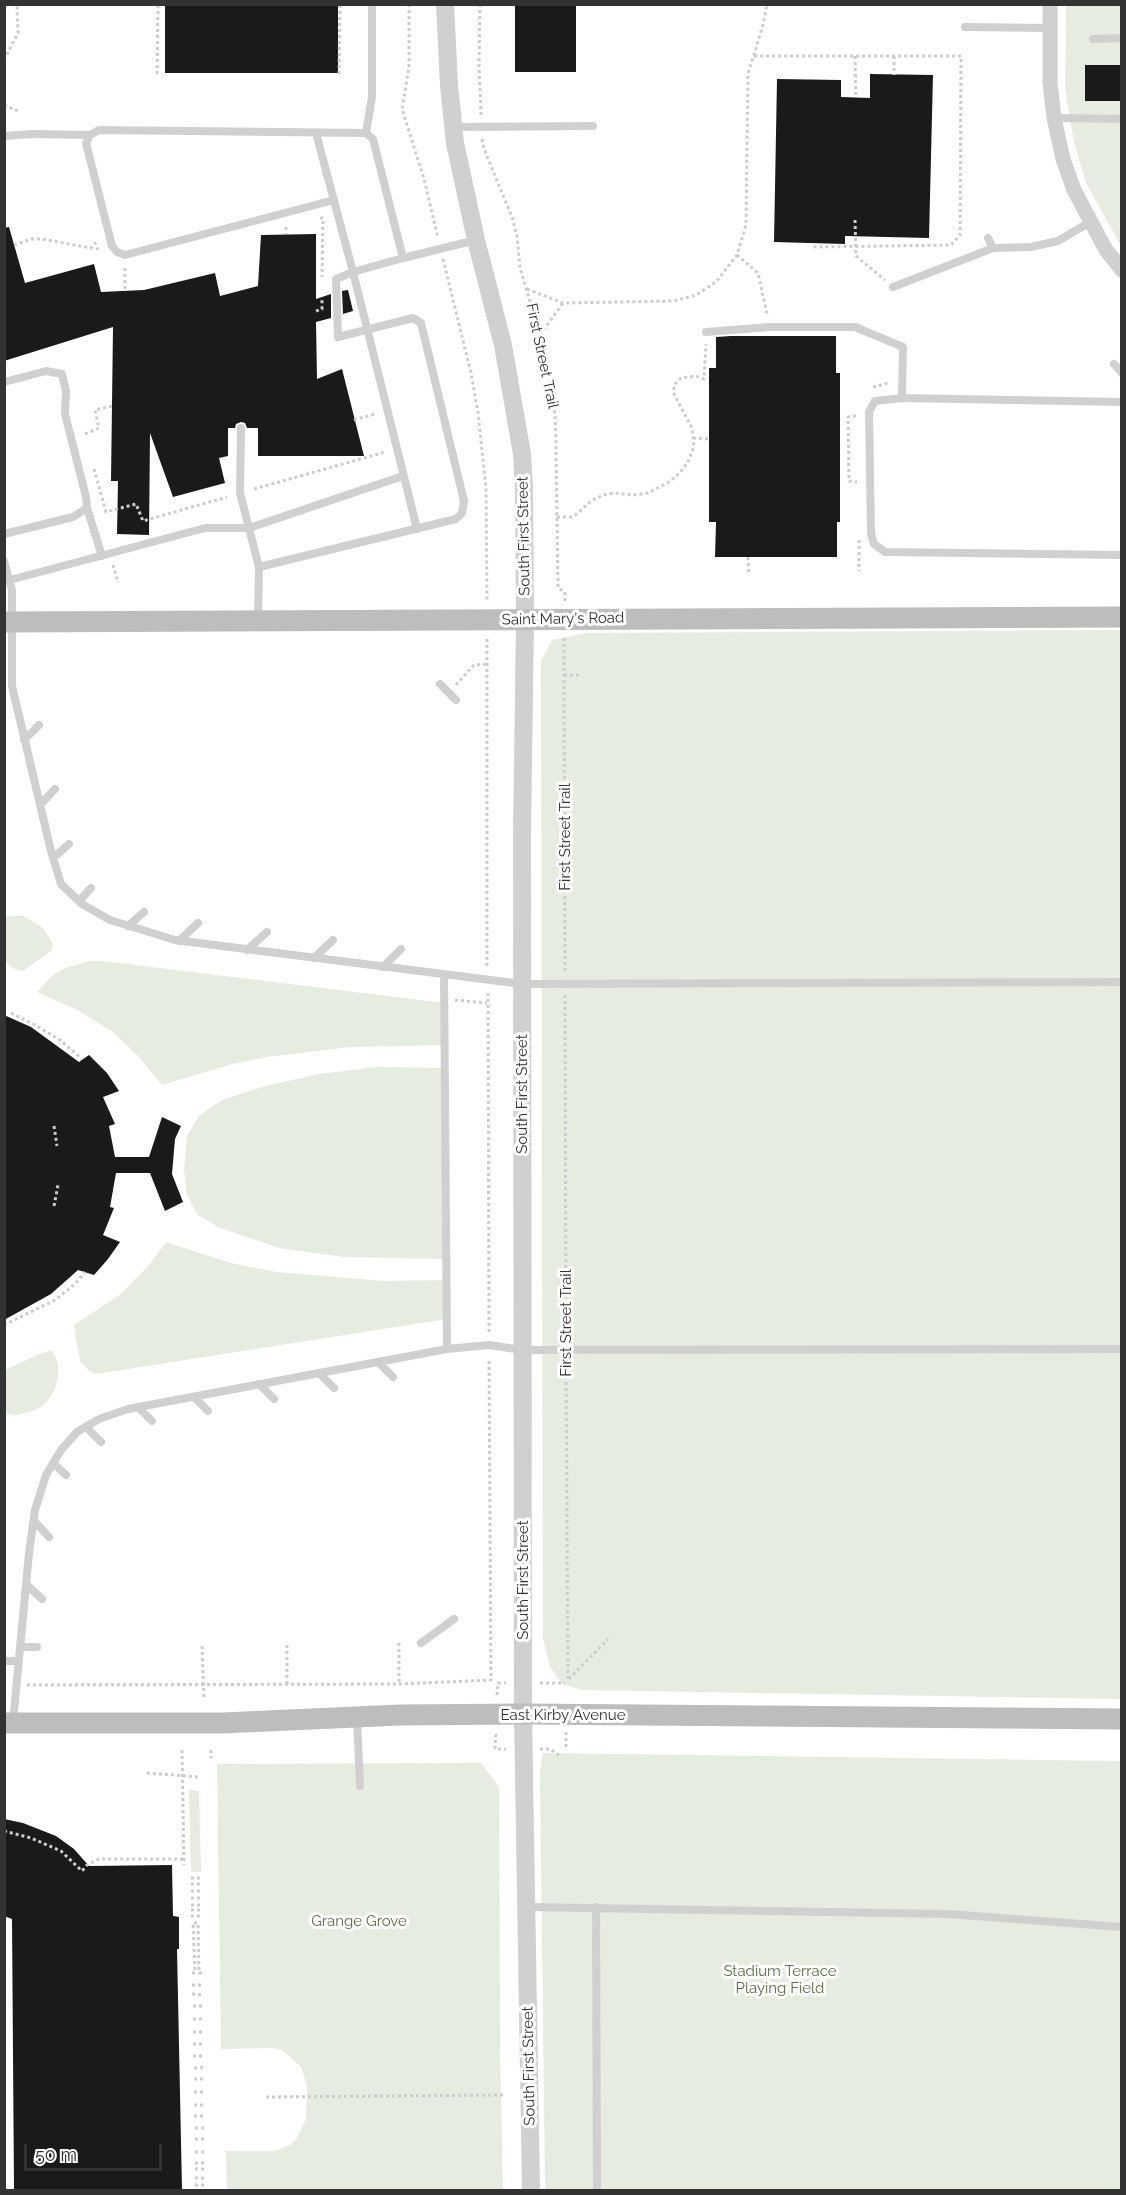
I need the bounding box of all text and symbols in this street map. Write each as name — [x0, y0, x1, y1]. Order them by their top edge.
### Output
street label: First Street Trail — [522, 302, 562, 410]
street label: South First Street — [514, 476, 534, 596]
street label: Saint Mary's Road — [502, 609, 624, 629]
street label: First Street Trail — [556, 783, 574, 891]
street label: South First Street — [513, 1034, 531, 1154]
street label: First Street Trail — [557, 1269, 575, 1377]
street label: South First Street — [514, 1520, 532, 1640]
street label: East Kirby Avenue — [500, 1706, 626, 1724]
park label: Grange Grove — [311, 1912, 407, 1930]
park label: Stadium Terrace Playing Field — [723, 1962, 837, 1997]
street label: South First Street — [519, 2006, 539, 2126]
scale bar — [27, 2132, 165, 2170]
text: 50 m — [35, 2144, 77, 2165]

